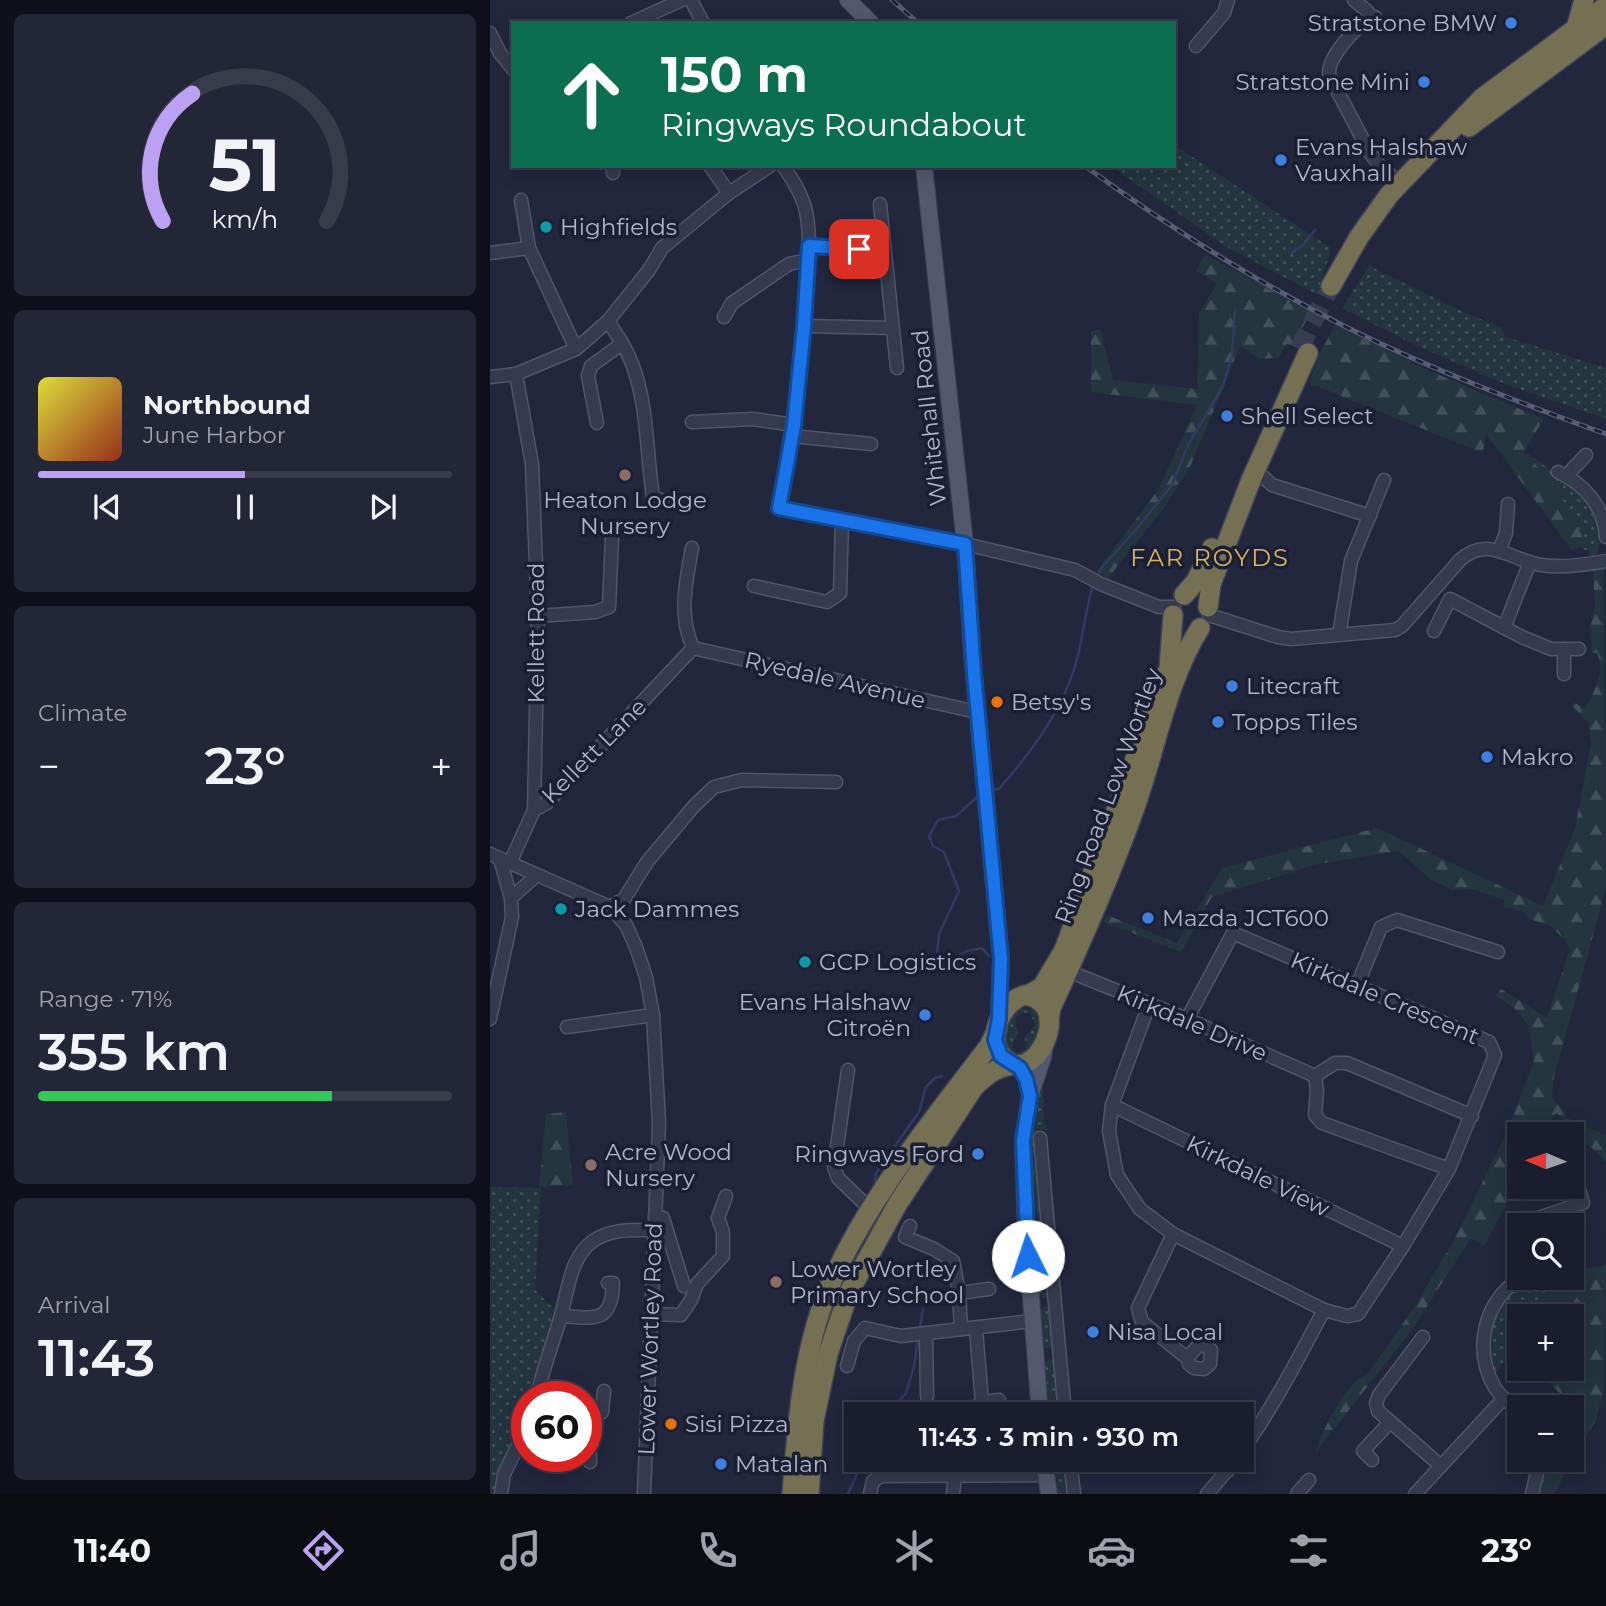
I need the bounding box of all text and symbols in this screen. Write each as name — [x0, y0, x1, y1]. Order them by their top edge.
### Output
place label: Stratstone BMW — [1308, 9, 1497, 37]
marker: Stratstone BMW — [1503, 15, 1519, 31]
text: 150 m — [661, 45, 808, 104]
icon: ahead — [546, 49, 637, 140]
place label: Stratstone Mini — [1235, 68, 1410, 96]
marker: Stratstone Mini — [1416, 74, 1432, 90]
text: Ringways Roundabout — [661, 105, 1026, 144]
text: 51 — [209, 121, 281, 209]
place label: Evans Halshaw Vauxhall — [1295, 133, 1468, 187]
marker: Evans Halshaw Vauxhall — [1273, 152, 1289, 168]
text: km/h — [212, 204, 278, 234]
place label: Highfields — [560, 213, 677, 241]
marker: Highfields — [538, 219, 554, 235]
pin — [829, 219, 889, 279]
icon: arrive — [840, 230, 878, 268]
street label: Whitehall Road — [906, 328, 952, 508]
text: Northbound — [143, 389, 311, 421]
place label: Shell Select — [1241, 402, 1374, 430]
marker: Shell Select — [1219, 408, 1235, 424]
text: June Harbor — [143, 421, 286, 449]
marker: Heaton Lodge Nursery — [617, 467, 633, 483]
place label: Heaton Lodge Nursery — [543, 486, 707, 540]
icon: previous — [88, 488, 126, 526]
icon: pause — [226, 488, 264, 526]
icon: next — [364, 488, 402, 526]
district label: FAR ROYDS — [1130, 543, 1290, 572]
street label: Kellett Road — [522, 563, 550, 703]
street label: Ryedale Avenue — [742, 646, 928, 714]
street label: Ring Road Low Wortley — [1049, 664, 1168, 928]
place label: Litecraft — [1246, 672, 1340, 700]
marker: Litecraft — [1224, 678, 1240, 694]
place label: Betsy's — [1011, 688, 1091, 716]
street label: Kellett Lane — [536, 693, 652, 809]
marker: Betsy's — [989, 694, 1005, 710]
text: Climate — [38, 699, 127, 727]
place label: Topps Tiles — [1232, 708, 1358, 736]
marker: Topps Tiles — [1210, 714, 1226, 730]
text: 23° — [204, 734, 286, 797]
text: − — [38, 743, 60, 790]
text: + — [430, 743, 452, 790]
place label: Makro — [1501, 743, 1573, 771]
marker: Makro — [1479, 749, 1495, 765]
place label: Jack Dammes — [574, 895, 739, 923]
marker: Jack Dammes — [553, 901, 569, 917]
place label: Mazda JCT600 — [1162, 904, 1329, 932]
marker: Mazda JCT600 — [1140, 910, 1156, 926]
street label: Kirkdale Crescent — [1287, 946, 1483, 1050]
place label: GCP Logistics — [819, 948, 976, 976]
marker: GCP Logistics — [797, 954, 813, 970]
street label: Kirkdale Drive — [1113, 979, 1271, 1067]
text: Range · 71% — [38, 985, 172, 1013]
place label: Evans Halshaw Citroën — [739, 988, 912, 1042]
marker: Evans Halshaw Citroën — [917, 1007, 933, 1023]
text: 355 km — [38, 1020, 230, 1083]
north arrow — [1507, 1122, 1584, 1199]
map controls — [1507, 1122, 1584, 1472]
street label: Kirkdale View — [1182, 1129, 1335, 1223]
place label: Acre Wood Nursery — [605, 1138, 732, 1192]
place label: Ringways Ford — [794, 1140, 964, 1168]
marker: Ringways Ford — [970, 1146, 986, 1162]
marker: Acre Wood Nursery — [583, 1157, 599, 1173]
button: search — [1507, 1213, 1584, 1290]
position arrow — [991, 1219, 1065, 1293]
street label: Lower Wortley Road — [632, 1222, 668, 1456]
place label: Lower Wortley Primary School — [790, 1255, 964, 1309]
marker: Lower Wortley Primary School — [768, 1274, 784, 1290]
text: Arrival — [38, 1291, 111, 1319]
button: + — [1507, 1304, 1584, 1381]
place label: Nisa Local — [1107, 1318, 1223, 1346]
marker: Nisa Local — [1085, 1324, 1101, 1340]
text: 11:43 — [38, 1326, 155, 1389]
speed limit sign: 60 — [511, 1381, 602, 1472]
button: − — [1507, 1395, 1584, 1472]
place label: Sisi Pizza — [685, 1410, 789, 1438]
marker: Sisi Pizza — [663, 1416, 679, 1432]
text: 11:43 · 3 min · 930 m — [919, 1421, 1179, 1453]
place label: Matalan — [735, 1450, 828, 1478]
marker: Matalan — [713, 1456, 729, 1472]
icon: directions — [299, 1526, 348, 1575]
icon: music — [496, 1526, 545, 1575]
icon: phone — [693, 1526, 742, 1575]
icon: climate — [890, 1526, 939, 1575]
icon: car — [1087, 1526, 1136, 1575]
icon: filters — [1284, 1526, 1333, 1575]
text: 11:40 — [74, 1531, 151, 1570]
text: 23° — [1481, 1531, 1532, 1570]

